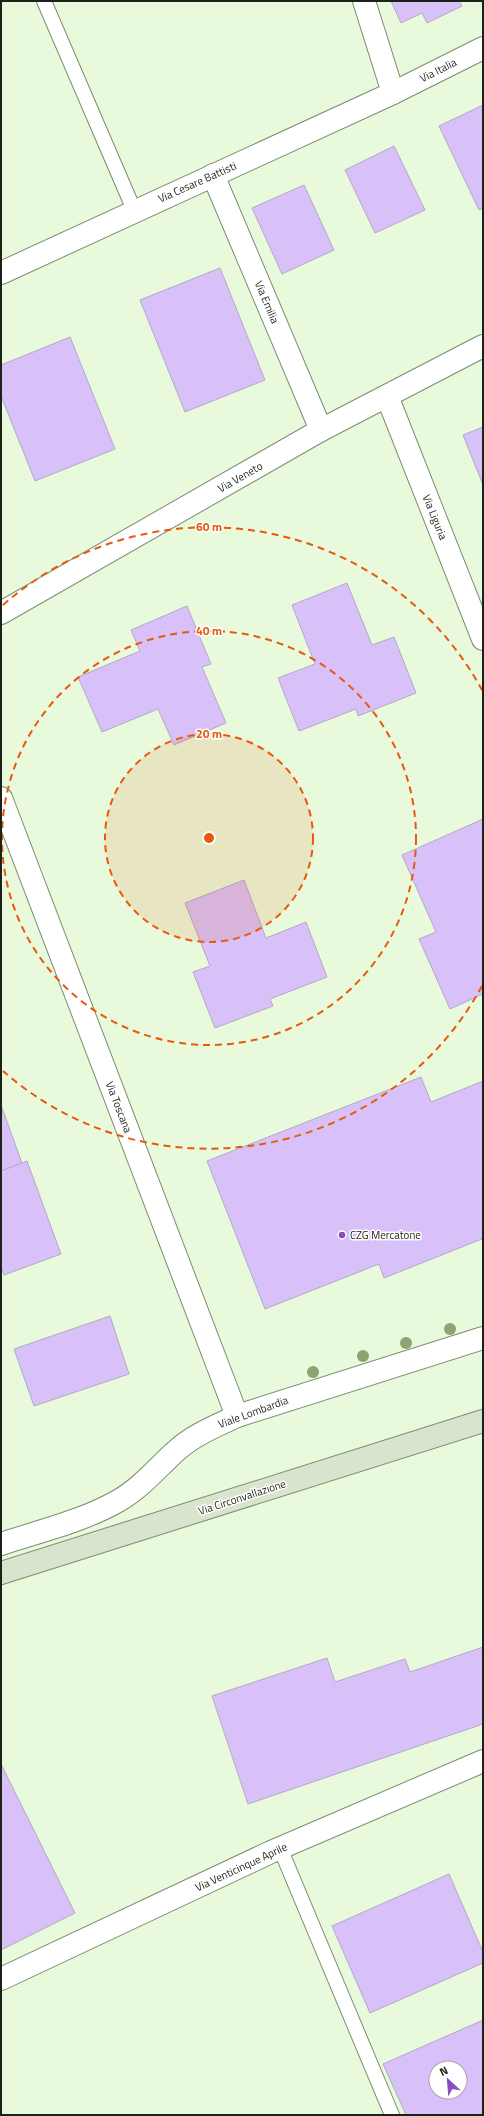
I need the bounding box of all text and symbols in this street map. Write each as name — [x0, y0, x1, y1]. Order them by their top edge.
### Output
street label: Via Italia — [417, 54, 460, 86]
street label: Via Cesare Battisti — [155, 158, 239, 206]
street label: Via Emilia — [251, 278, 283, 326]
street label: Via Veneto — [215, 458, 266, 496]
street label: Via Liguria — [419, 492, 452, 543]
text: 60 m — [196, 517, 222, 536]
text: 40 m — [196, 621, 222, 640]
text: 20 m — [196, 724, 222, 743]
centre of rings — [202, 831, 216, 845]
street label: Via Toscana — [102, 1079, 136, 1136]
place label: CZG Mercatone — [350, 1227, 421, 1243]
marker: CZG Mercatone — [337, 1230, 347, 1240]
street label: Viale Lombardia — [216, 1392, 291, 1432]
street label: Via Circonvallazione — [196, 1475, 288, 1519]
street label: Via Venticinque Aprile — [192, 1838, 290, 1895]
north arrow — [428, 2060, 468, 2100]
text: N — [437, 2062, 451, 2080]

